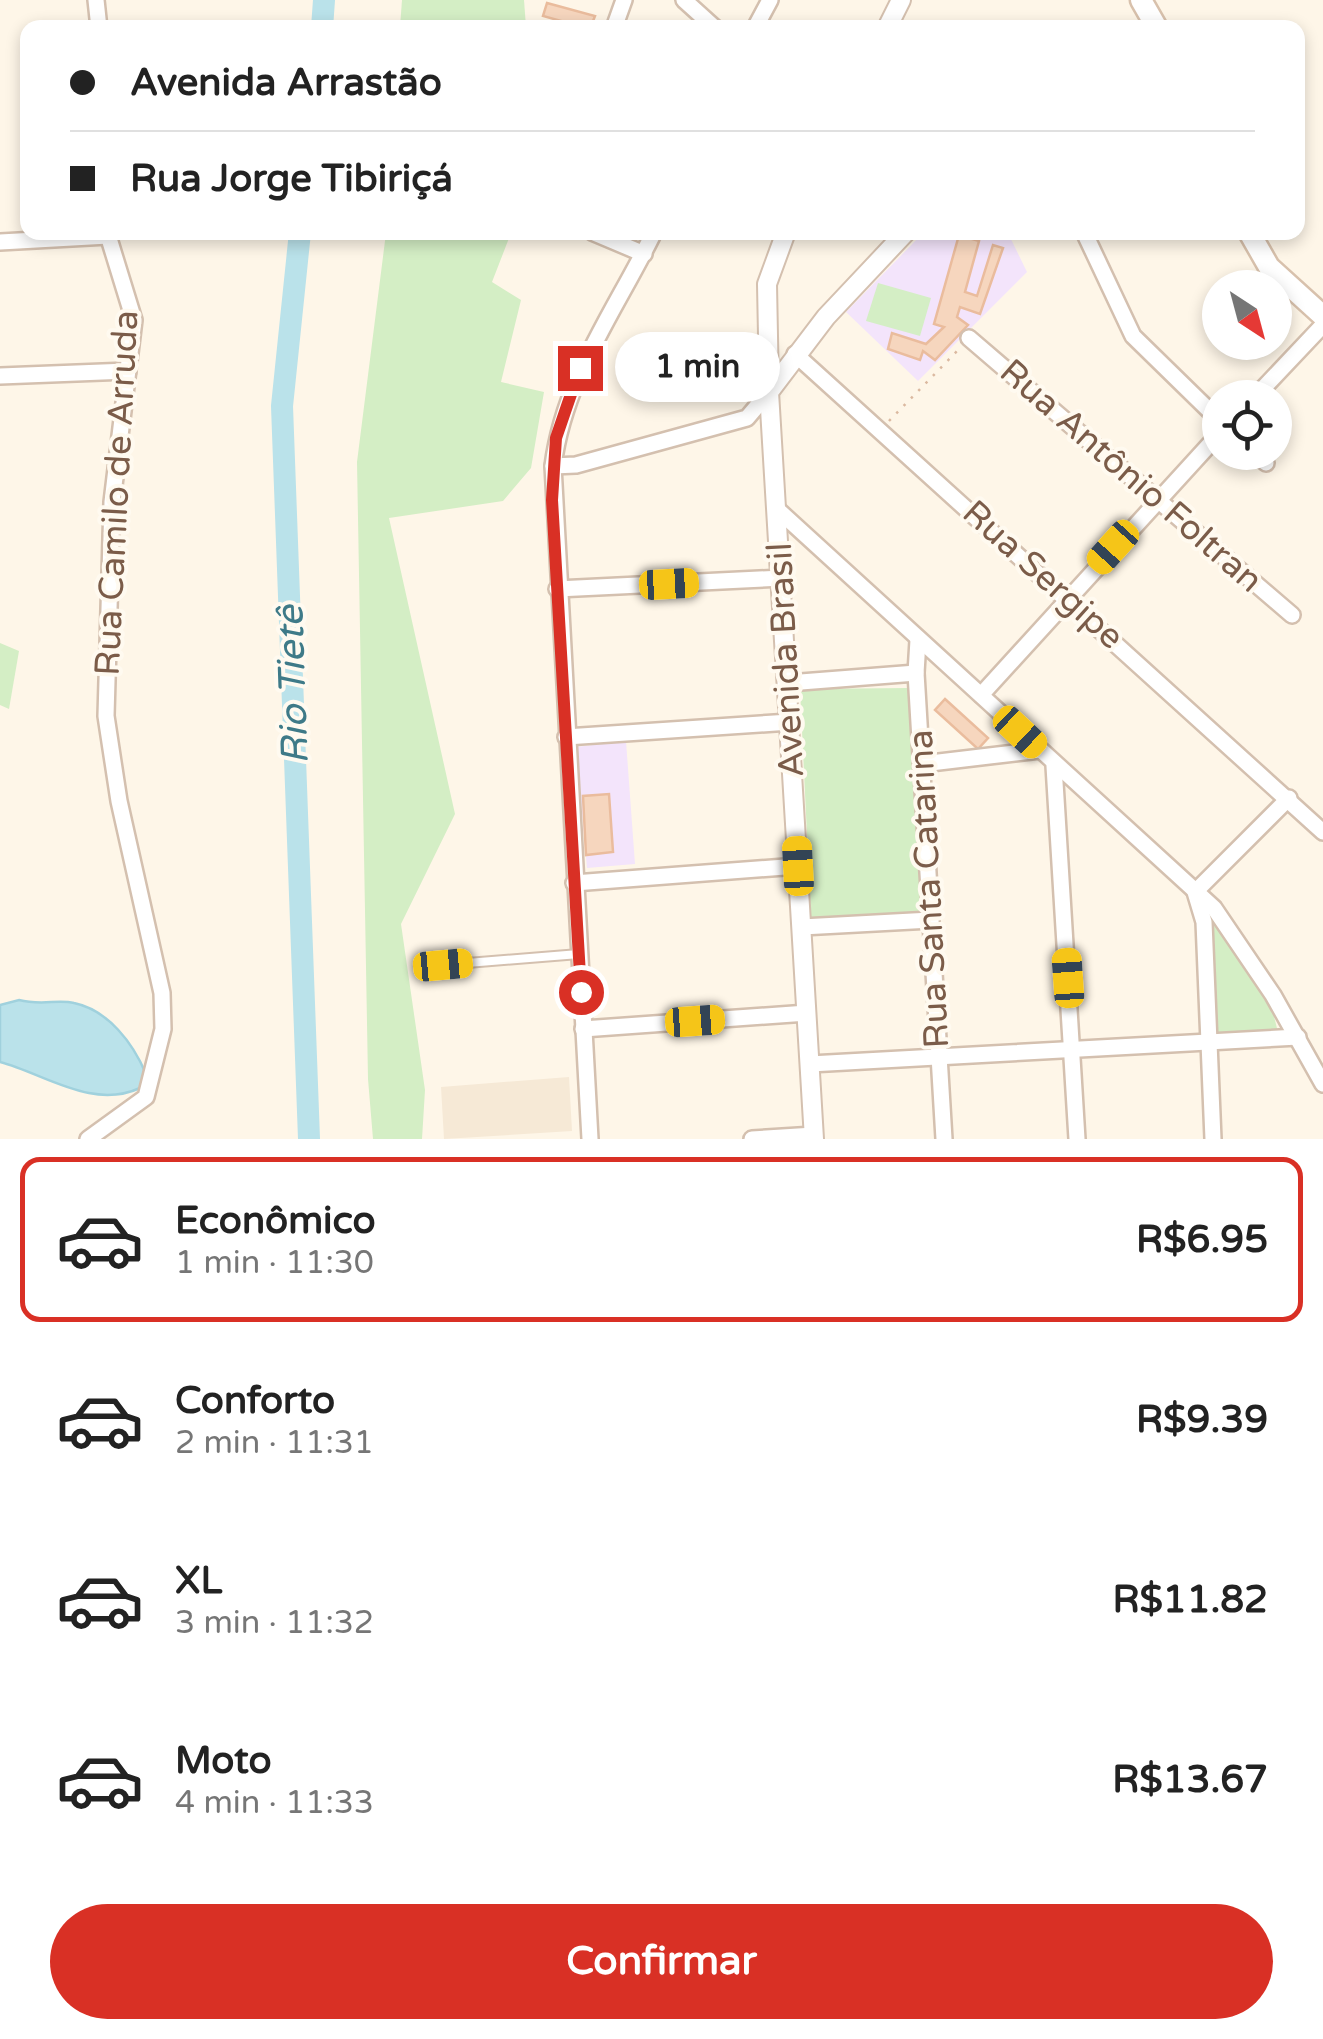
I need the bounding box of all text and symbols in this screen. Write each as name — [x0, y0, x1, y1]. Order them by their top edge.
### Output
text: Avenida Arrastão — [130, 60, 442, 106]
text: Rua Jorge Tibiriçá — [130, 156, 453, 202]
north arrow — [1202, 270, 1292, 360]
map controls — [1202, 270, 1292, 470]
street label: Rua Camilo de Arruda — [86, 309, 148, 677]
callout: 1 min — [615, 333, 780, 403]
route end — [558, 346, 603, 391]
text: 1 min — [655, 348, 740, 386]
street label: Rua Antônio Foltran — [991, 351, 1271, 601]
button: locate — [1202, 380, 1292, 470]
street label: Rua Sergipe — [954, 492, 1132, 658]
car — [1082, 515, 1144, 579]
street label: Avenida Brasil — [759, 541, 813, 779]
car — [638, 567, 700, 601]
water label: Rio Tietê — [267, 602, 319, 765]
car — [988, 701, 1052, 763]
street label: Rua Santa Catarina — [900, 729, 958, 1049]
car — [781, 835, 815, 897]
car — [412, 947, 474, 983]
car — [1051, 947, 1085, 1009]
route start — [559, 970, 604, 1015]
car — [664, 1004, 726, 1038]
icon: car — [55, 1195, 145, 1285]
text: Econômico — [175, 1198, 376, 1244]
text: R$6.95 — [1136, 1217, 1268, 1263]
text: 1 min · 11:30 — [175, 1244, 374, 1282]
icon: car — [55, 1375, 145, 1465]
text: Conforto — [175, 1378, 335, 1424]
text: R$9.39 — [1136, 1397, 1268, 1443]
text: 2 min · 11:31 — [175, 1424, 374, 1462]
icon: car — [55, 1555, 145, 1645]
text: XL — [175, 1558, 222, 1604]
text: R$11.82 — [1112, 1577, 1268, 1623]
text: 3 min · 11:32 — [175, 1604, 374, 1642]
icon: car — [55, 1735, 145, 1825]
text: Moto — [175, 1738, 271, 1784]
text: R$13.67 — [1112, 1757, 1268, 1803]
text: 4 min · 11:33 — [175, 1784, 374, 1822]
button: Confirmar — [50, 1904, 1273, 2019]

